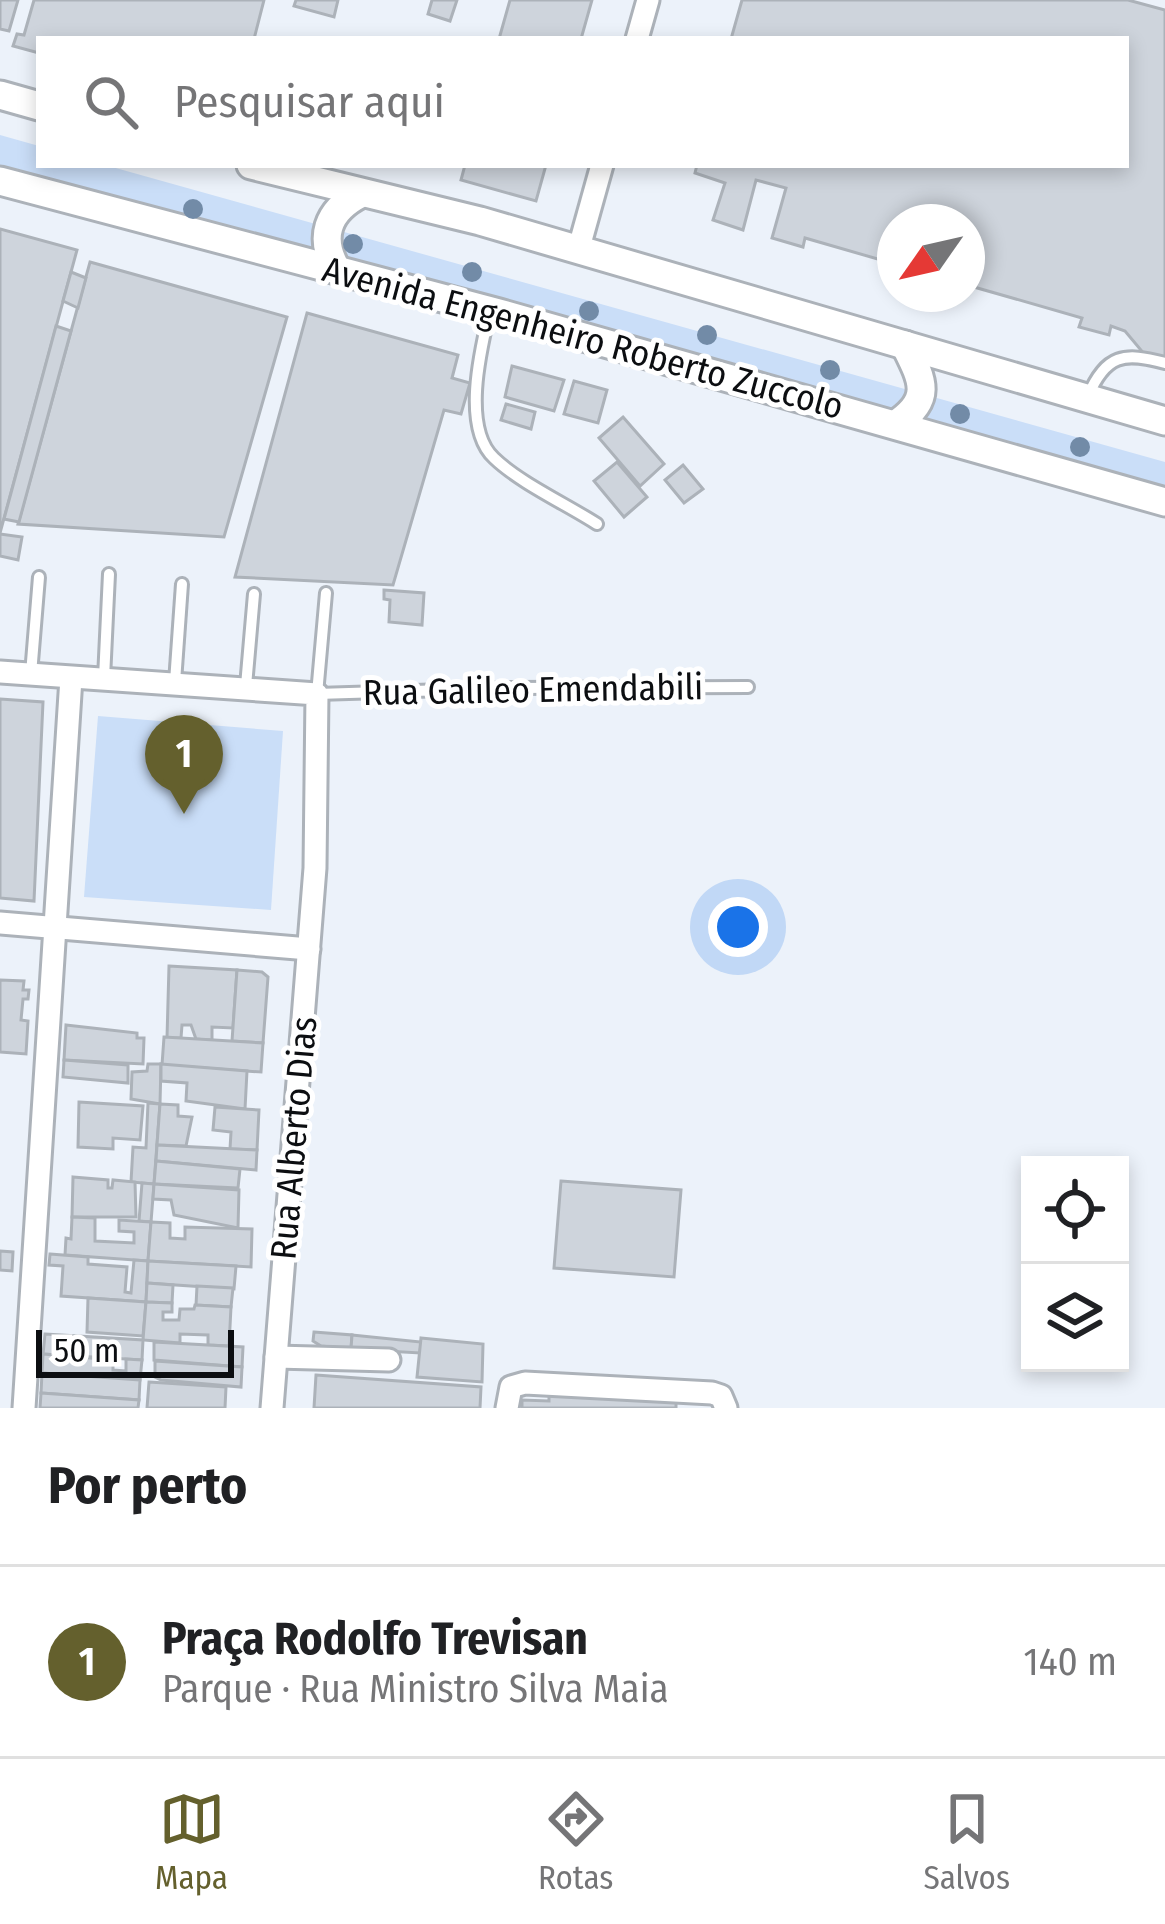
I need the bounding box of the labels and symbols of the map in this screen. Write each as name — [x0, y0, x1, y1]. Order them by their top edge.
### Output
north arrow — [877, 204, 985, 312]
street label: Avenida Engenheiro Roberto Zuccolo — [318, 247, 848, 429]
street label: Rua Galileo Emendabili — [363, 665, 703, 715]
pin: 1 — [145, 715, 223, 814]
your location — [708, 897, 768, 957]
street label: Rua Alberto Dias — [261, 1015, 327, 1261]
scale bar — [36, 1324, 234, 1377]

